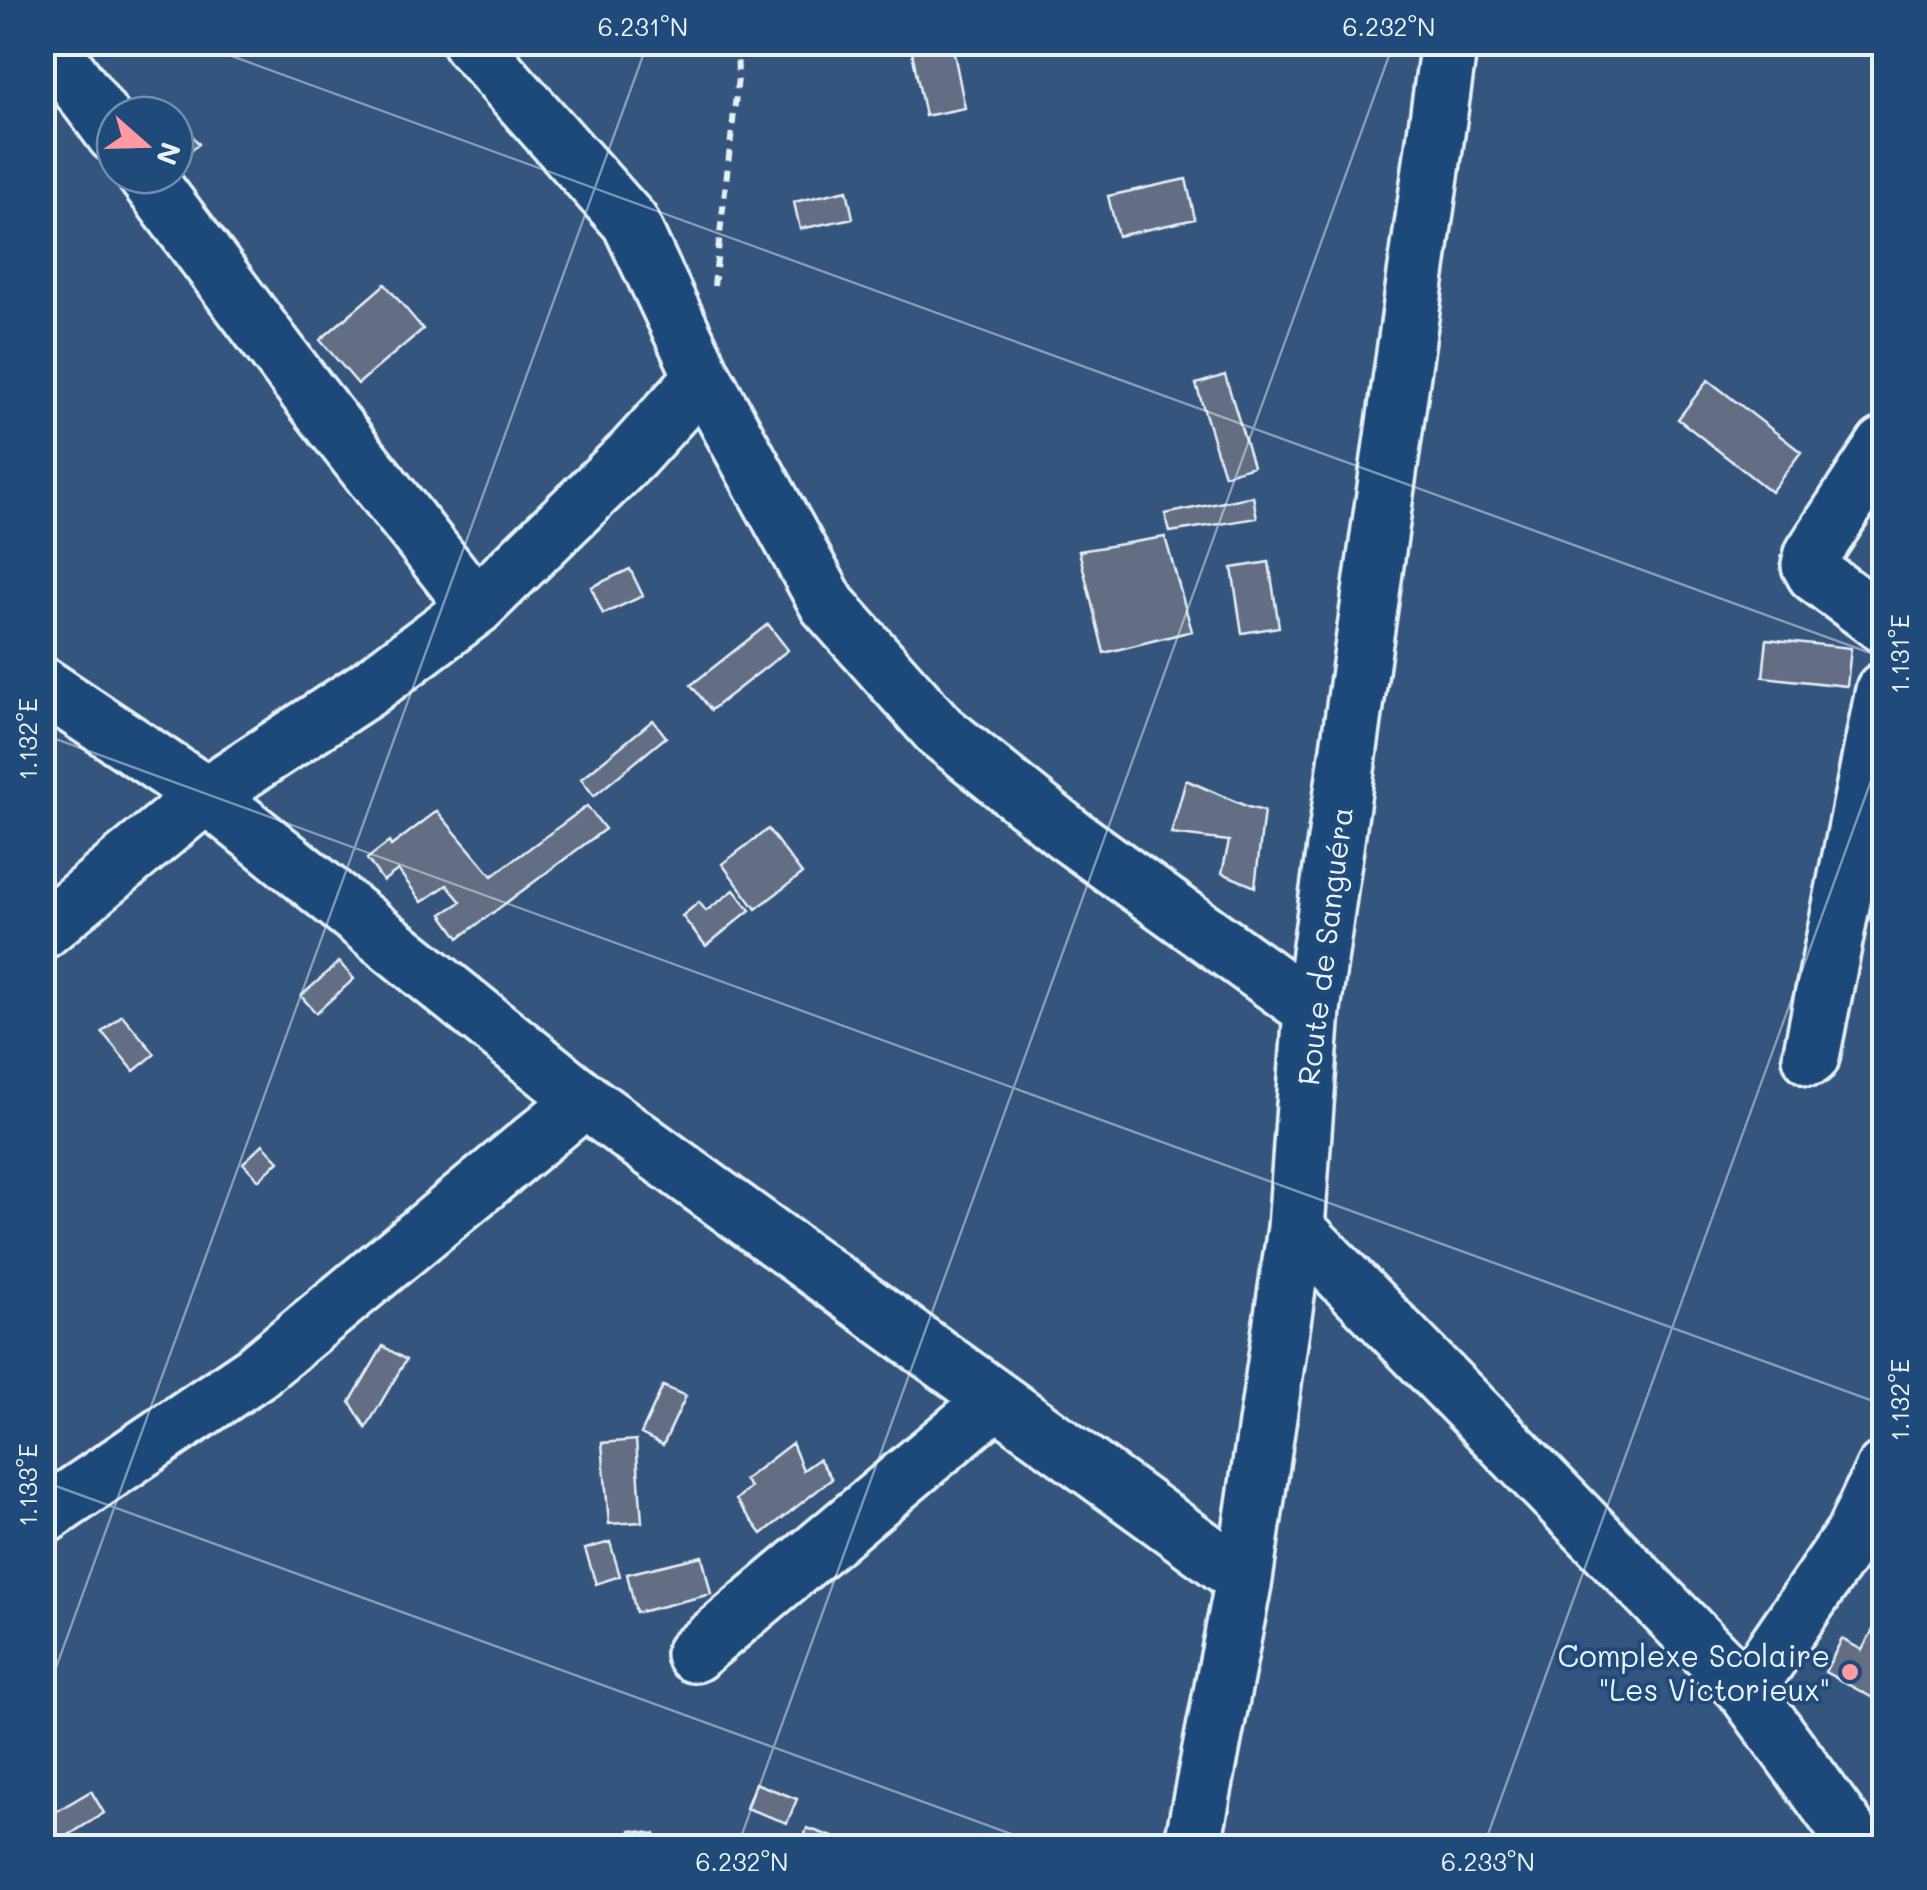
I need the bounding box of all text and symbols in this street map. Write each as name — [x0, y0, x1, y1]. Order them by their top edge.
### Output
text: 6.231°N — [598, 10, 688, 42]
text: 6.232°N — [1342, 10, 1436, 42]
north arrow — [95, 95, 195, 195]
text: N — [149, 138, 190, 170]
text: 1.131°E — [1883, 614, 1915, 694]
text: 1.132°E — [11, 698, 43, 780]
street label: Route de Sanguéra — [1287, 804, 1361, 1088]
text: 1.132°E — [1883, 1359, 1915, 1441]
text: 1.133°E — [11, 1443, 43, 1527]
place label: Complexe Scolaire "Les Victorieux" — [1557, 1635, 1830, 1709]
marker: Complexe Scolaire "Les Victorieux" — [1839, 1661, 1861, 1683]
text: 6.232°N — [695, 1845, 789, 1877]
text: 6.233°N — [1441, 1845, 1535, 1877]

